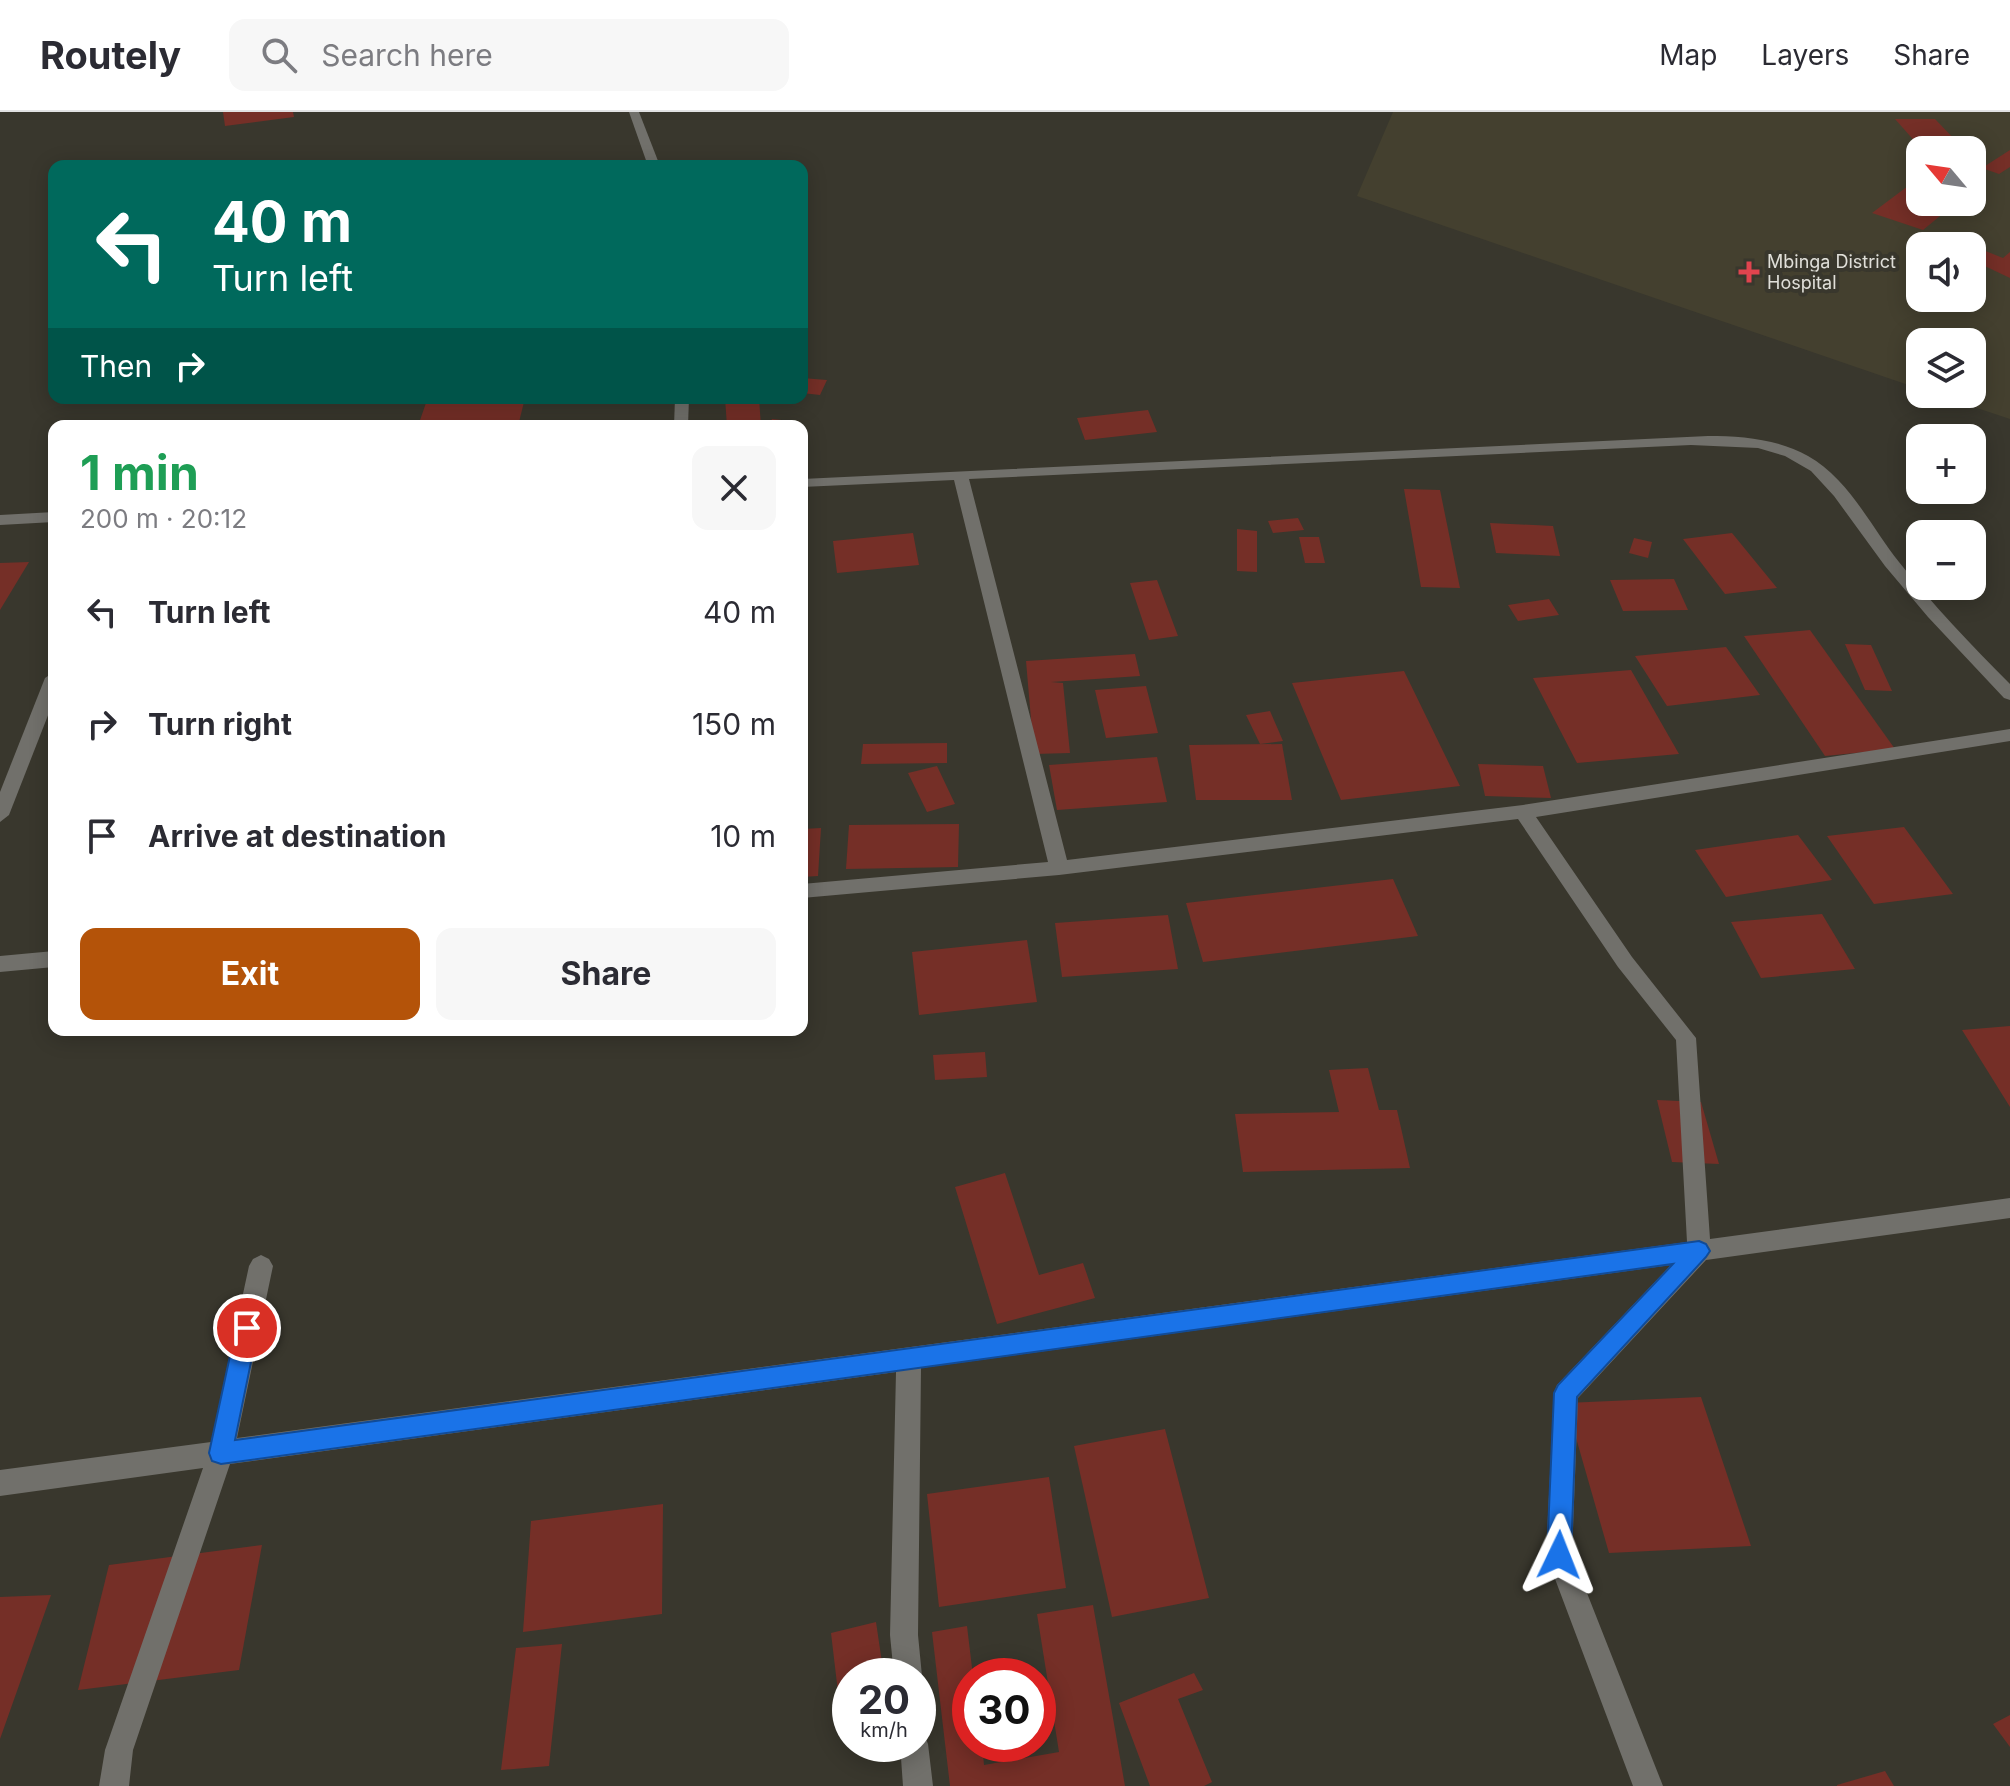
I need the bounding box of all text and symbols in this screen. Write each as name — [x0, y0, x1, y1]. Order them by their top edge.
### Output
search box — [229, 19, 789, 91]
text: Routely — [40, 32, 181, 78]
icon: search — [257, 33, 301, 77]
text: Search here — [321, 37, 493, 73]
text: Map — [1659, 38, 1717, 72]
text: Layers — [1761, 38, 1849, 72]
text: Share — [1893, 38, 1970, 72]
north arrow — [1906, 136, 1986, 216]
map controls — [1906, 136, 1986, 600]
text: 40 m — [212, 188, 352, 256]
icon: left — [80, 192, 184, 296]
button: sound — [1906, 232, 1986, 312]
place label: Mbinga District Hospital — [1767, 251, 1896, 293]
text: Turn left — [212, 256, 353, 300]
marker: Mbinga District Hospital — [1738, 261, 1760, 283]
button: layers — [1906, 328, 1986, 408]
icon: right — [168, 344, 212, 388]
text: Then — [80, 348, 152, 384]
button: + — [1906, 424, 1986, 504]
text: 1 min — [80, 443, 199, 502]
button: close — [692, 446, 776, 530]
text: 200 m · 20:12 — [80, 503, 247, 534]
button: − — [1906, 520, 1986, 600]
icon: left — [80, 590, 124, 634]
text: Turn left — [148, 594, 270, 630]
text: 40 m — [703, 594, 776, 630]
icon: right — [80, 702, 124, 746]
text: Turn right — [148, 706, 292, 742]
text: 150 m — [692, 706, 776, 742]
icon: arrive — [80, 814, 124, 858]
text: Arrive at destination — [148, 818, 446, 854]
text: 10 m — [710, 818, 776, 854]
button: Exit — [80, 928, 420, 1020]
button: Share — [436, 928, 776, 1020]
pin — [213, 1294, 281, 1362]
icon: arrive — [225, 1306, 269, 1350]
position arrow — [1517, 1513, 1601, 1597]
speed limit sign: 30 — [952, 1658, 1056, 1762]
text: 20 — [858, 1675, 910, 1724]
text: km/h — [860, 1718, 908, 1742]

